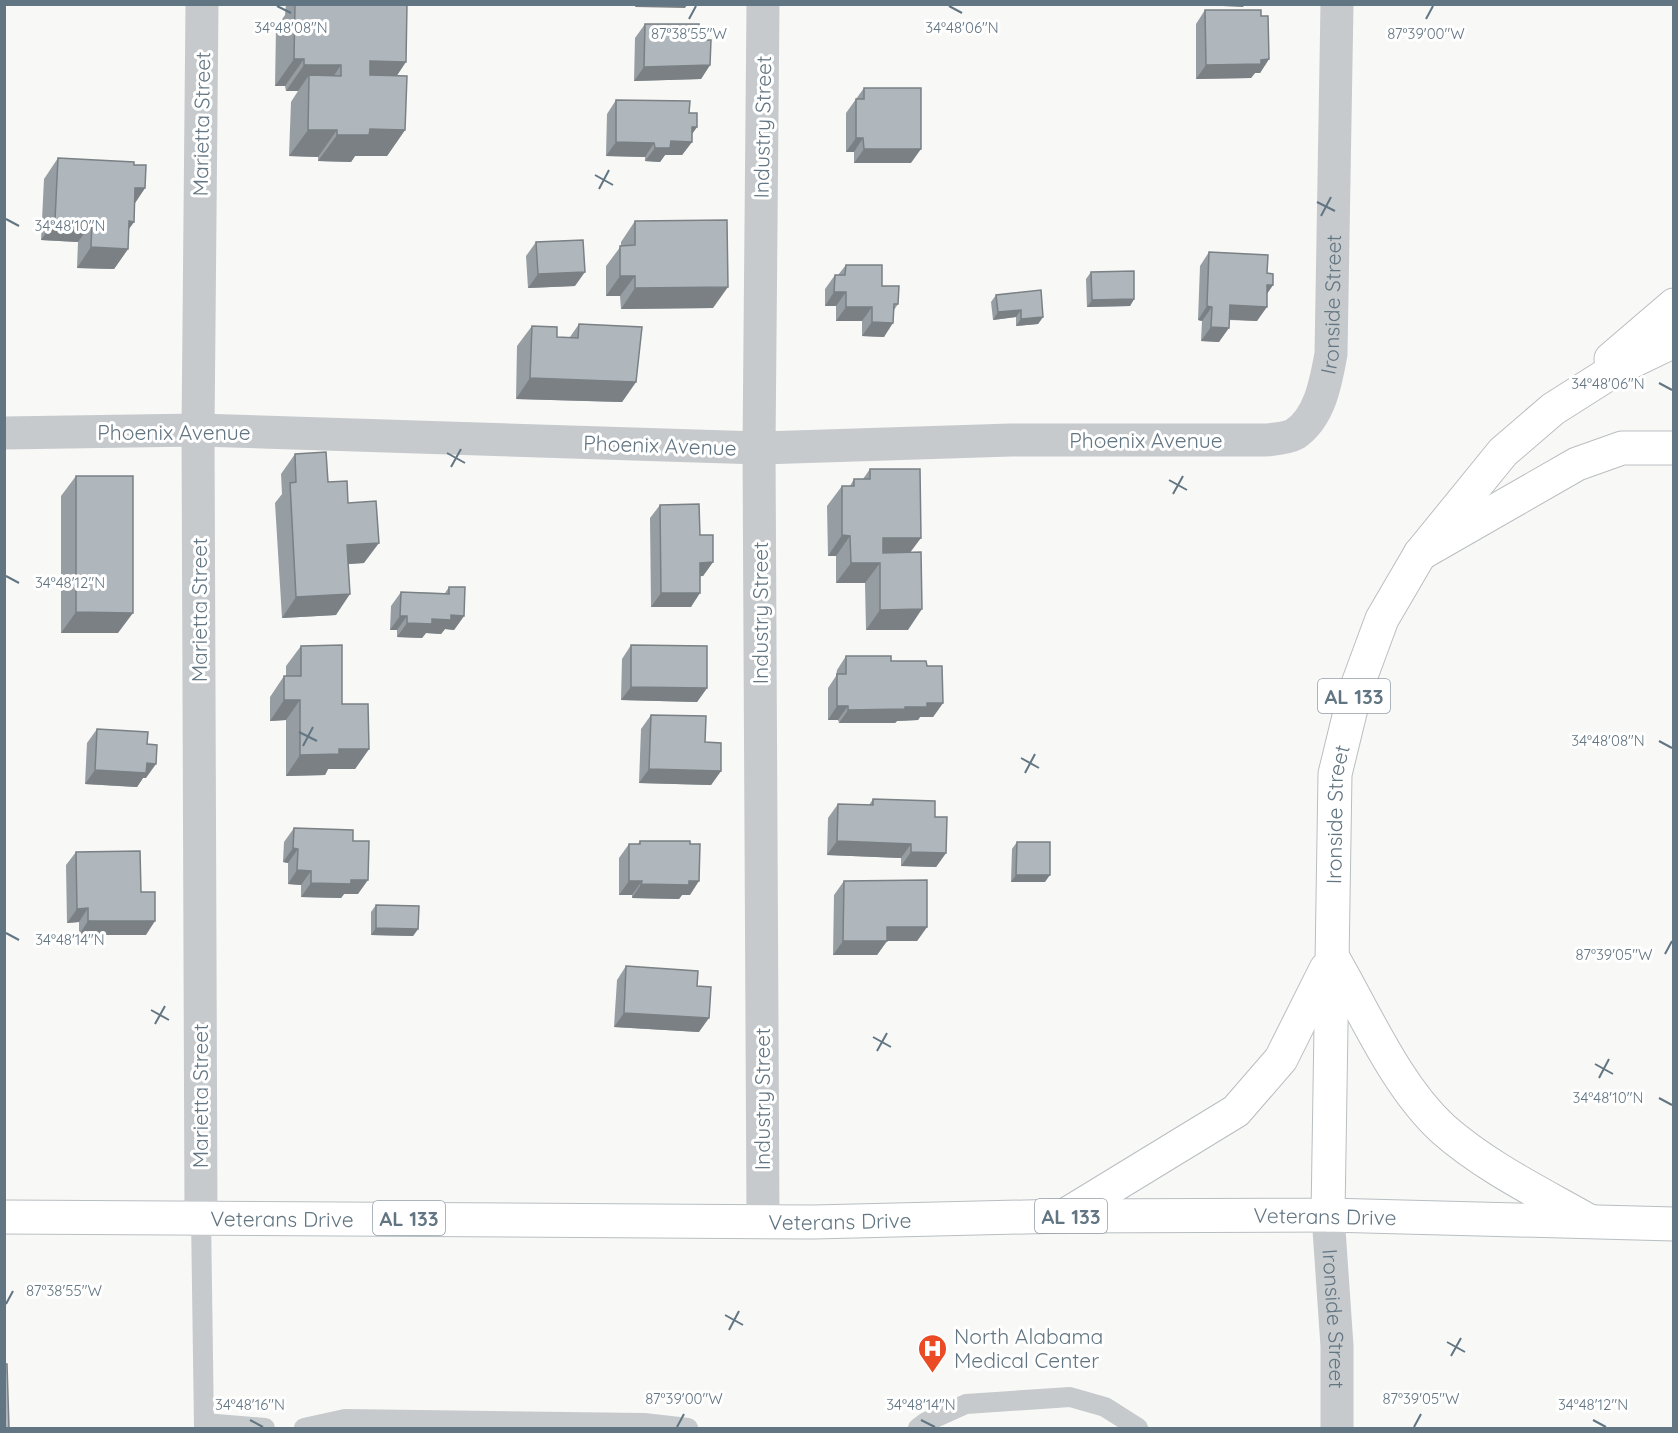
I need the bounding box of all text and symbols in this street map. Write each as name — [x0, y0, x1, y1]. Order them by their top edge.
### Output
text: 34°48'08"N — [254, 18, 328, 37]
text: 34°48'06"N — [925, 18, 999, 37]
text: 87°38'55"W — [651, 24, 727, 43]
text: 87°39'00"W — [1387, 24, 1465, 43]
street label: Marietta Street — [187, 51, 215, 197]
street label: Industry Street — [748, 56, 776, 198]
text: 34°48'10"N — [35, 216, 105, 235]
street label: Ironside Street — [1315, 234, 1346, 376]
text: 34°48'06"N — [1571, 374, 1645, 393]
street label: Phoenix Avenue — [97, 419, 251, 445]
street label: Phoenix Avenue — [1069, 427, 1223, 453]
street label: Phoenix Avenue — [583, 429, 737, 461]
street label: Marietta Street — [186, 538, 212, 682]
street label: Industry Street — [747, 542, 773, 684]
text: 34°48'12"N — [35, 573, 105, 592]
road number: AL 133 — [1318, 679, 1390, 713]
text: 34°48'08"N — [1571, 731, 1645, 750]
street label: Ironside Street — [1320, 742, 1355, 884]
text: 34°48'14"N — [35, 930, 105, 949]
text: 87°39'05"W — [1576, 945, 1653, 964]
street label: Marietta Street — [187, 1024, 213, 1168]
street label: Industry Street — [749, 1028, 775, 1170]
text: 34°48'10"N — [1573, 1088, 1643, 1107]
road number: AL 133 — [1035, 1199, 1107, 1233]
road number: AL 133 — [373, 1201, 445, 1235]
street label: Veterans Drive — [1253, 1202, 1397, 1230]
street label: Veterans Drive — [210, 1205, 354, 1232]
street label: Veterans Drive — [768, 1207, 912, 1235]
street label: Ironside Street — [1317, 1248, 1350, 1389]
text: 87°38'55"W — [26, 1281, 102, 1300]
place label: North Alabama Medical Center — [954, 1323, 1103, 1373]
hospital icon: North Alabama Medical Center — [917, 1332, 949, 1374]
text: 87°39'00"W — [645, 1389, 723, 1408]
text: 87°39'05"W — [1383, 1389, 1460, 1408]
text: 34°48'16"N — [215, 1395, 285, 1414]
text: 34°48'14"N — [886, 1395, 956, 1414]
text: 34°48'12"N — [1558, 1395, 1628, 1414]

